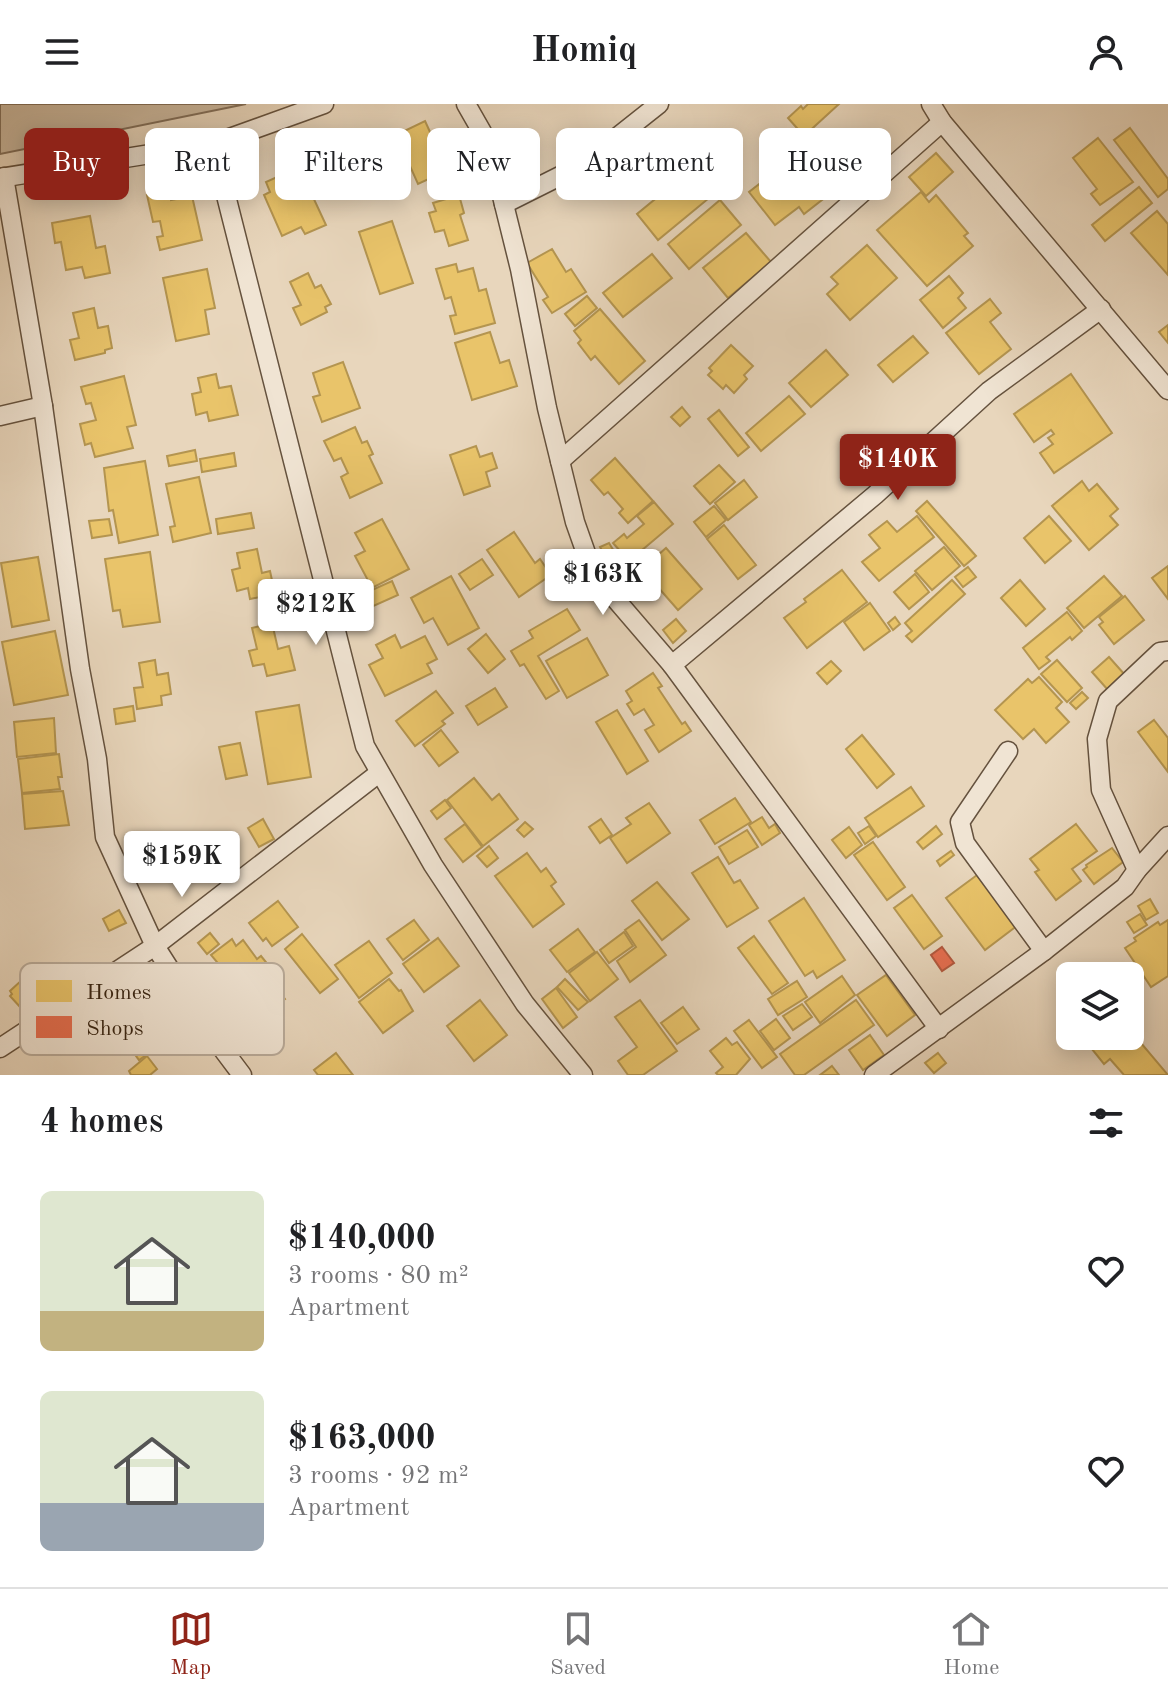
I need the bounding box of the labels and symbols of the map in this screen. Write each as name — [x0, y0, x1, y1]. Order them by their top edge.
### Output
pin: $140K — [842, 434, 954, 502]
pin: $163K — [547, 549, 659, 617]
pin: $212K — [260, 579, 372, 647]
pin: $159K — [126, 831, 238, 899]
legend — [20, 963, 284, 1055]
text: Homes — [86, 982, 151, 1004]
text: Shops — [86, 1018, 143, 1040]

